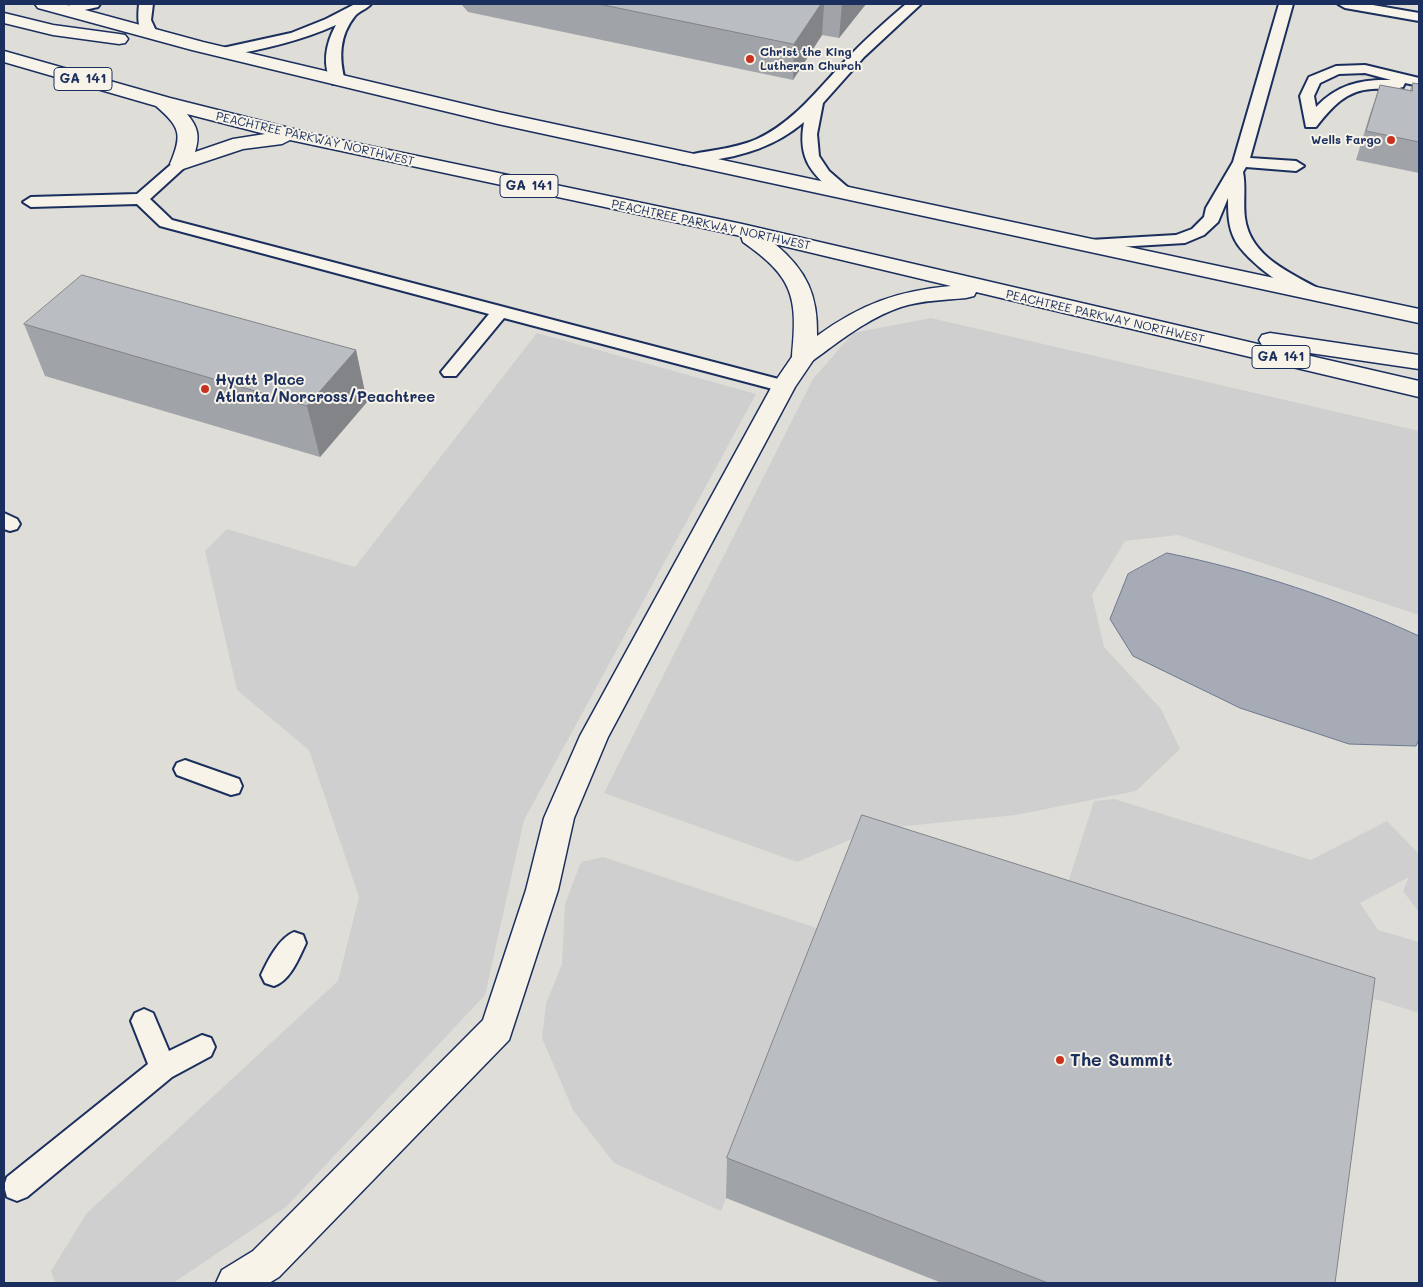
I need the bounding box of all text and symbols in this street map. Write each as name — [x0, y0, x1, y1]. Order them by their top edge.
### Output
place label: Christ the King Lutheran Church — [760, 45, 861, 73]
marker: Christ the King Lutheran Church — [744, 53, 756, 65]
road number: GA 141 — [54, 68, 112, 90]
street label: PEACHTREE PARKWAY NORTHWEST — [214, 109, 416, 169]
place label: Wells Fargo — [1311, 133, 1381, 147]
marker: Wells Fargo — [1385, 134, 1397, 146]
road number: GA 141 — [500, 175, 558, 198]
street label: PEACHTREE PARKWAY NORTHWEST — [610, 197, 812, 253]
street label: PEACHTREE PARKWAY NORTHWEST — [1004, 287, 1206, 347]
road number: GA 141 — [1252, 346, 1310, 368]
place label: Hyatt Place Atlanta/Norcross/Peachtree — [215, 371, 435, 406]
marker: Hyatt Place Atlanta/Norcross/Peachtree — [199, 383, 211, 395]
place label: The Summit — [1070, 1049, 1173, 1071]
marker: The Summit — [1054, 1054, 1066, 1066]

